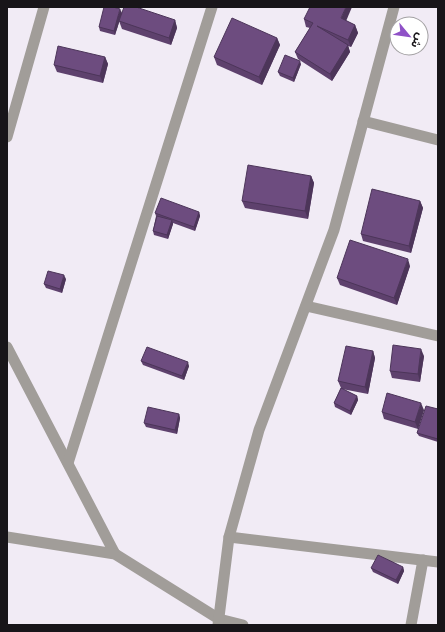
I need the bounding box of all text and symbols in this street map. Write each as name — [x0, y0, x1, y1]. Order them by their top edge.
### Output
north arrow — [389, 16, 429, 56]
text: ش — [408, 31, 428, 51]

